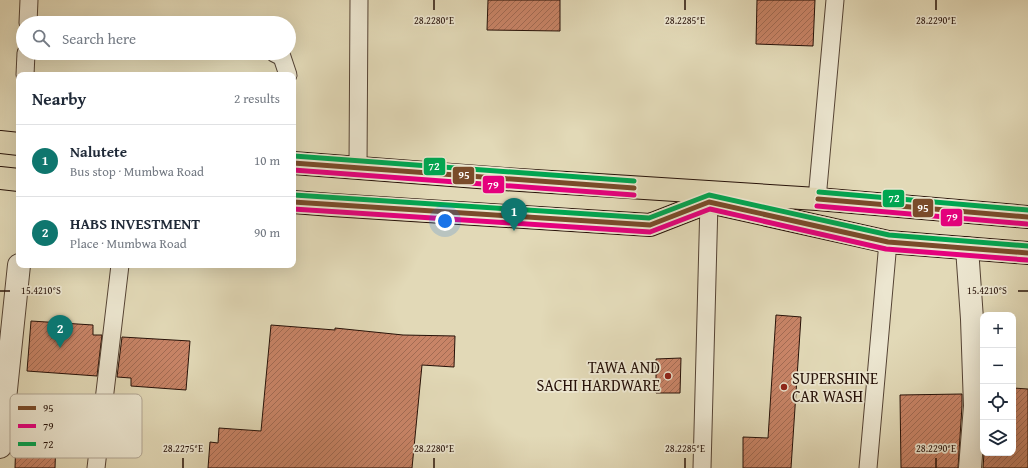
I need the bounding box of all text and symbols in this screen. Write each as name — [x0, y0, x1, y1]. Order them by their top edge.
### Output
text: 28.2280°E — [414, 13, 454, 28]
text: 28.2285°E — [665, 13, 705, 28]
text: 28.2290°E — [916, 13, 956, 28]
search box — [16, 16, 296, 60]
icon: search — [30, 27, 52, 49]
text: Search here — [62, 28, 136, 49]
text: Nearby — [32, 86, 86, 111]
text: 2 results — [234, 89, 280, 108]
text: Nalutete — [70, 141, 127, 162]
text: 1 — [42, 151, 48, 170]
text: 10 m — [254, 151, 280, 170]
line badge: 72 — [423, 157, 446, 176]
text: 72 — [428, 158, 440, 174]
text: Bus stop · Mumbwa Road — [70, 162, 204, 181]
line badge: 95 — [452, 166, 475, 185]
text: 95 — [458, 167, 470, 183]
line badge: 79 — [482, 175, 505, 194]
text: 79 — [487, 177, 499, 193]
line badge: 72 — [882, 189, 905, 208]
text: 72 — [888, 190, 900, 206]
pin: 1 — [501, 198, 527, 231]
line badge: 95 — [912, 198, 934, 218]
text: 95 — [917, 200, 929, 216]
line badge: 79 — [940, 208, 963, 227]
text: 79 — [946, 209, 958, 225]
your location — [435, 211, 455, 231]
text: HABS INVESTMENT — [70, 213, 200, 234]
text: 2 — [42, 223, 48, 242]
text: 90 m — [254, 223, 280, 242]
text: Place · Mumbwa Road — [70, 234, 187, 253]
text: 15.4210°S — [21, 283, 61, 298]
text: 15.4210°S — [967, 283, 1007, 298]
map controls — [980, 312, 1016, 456]
button: + — [980, 312, 1016, 348]
pin: 2 — [47, 315, 73, 348]
button: − — [980, 348, 1016, 384]
place label: TAWA AND SACHI HARDWARE — [537, 355, 660, 397]
place label: SUPERSHINE CAR WASH — [792, 366, 878, 408]
marker: TAWA AND SACHI HARDWARE — [663, 371, 673, 381]
marker: SUPERSHINE CAR WASH — [779, 382, 789, 392]
button: locate — [980, 384, 1016, 420]
legend — [10, 394, 142, 458]
text: 95 — [43, 400, 54, 416]
text: 79 — [43, 418, 54, 434]
button: layers — [980, 420, 1016, 456]
text: 72 — [43, 436, 54, 452]
text: 28.2275°E — [163, 441, 203, 456]
text: 28.2280°E — [414, 441, 454, 456]
text: 28.2285°E — [665, 441, 705, 456]
text: 28.2290°E — [916, 441, 956, 456]

